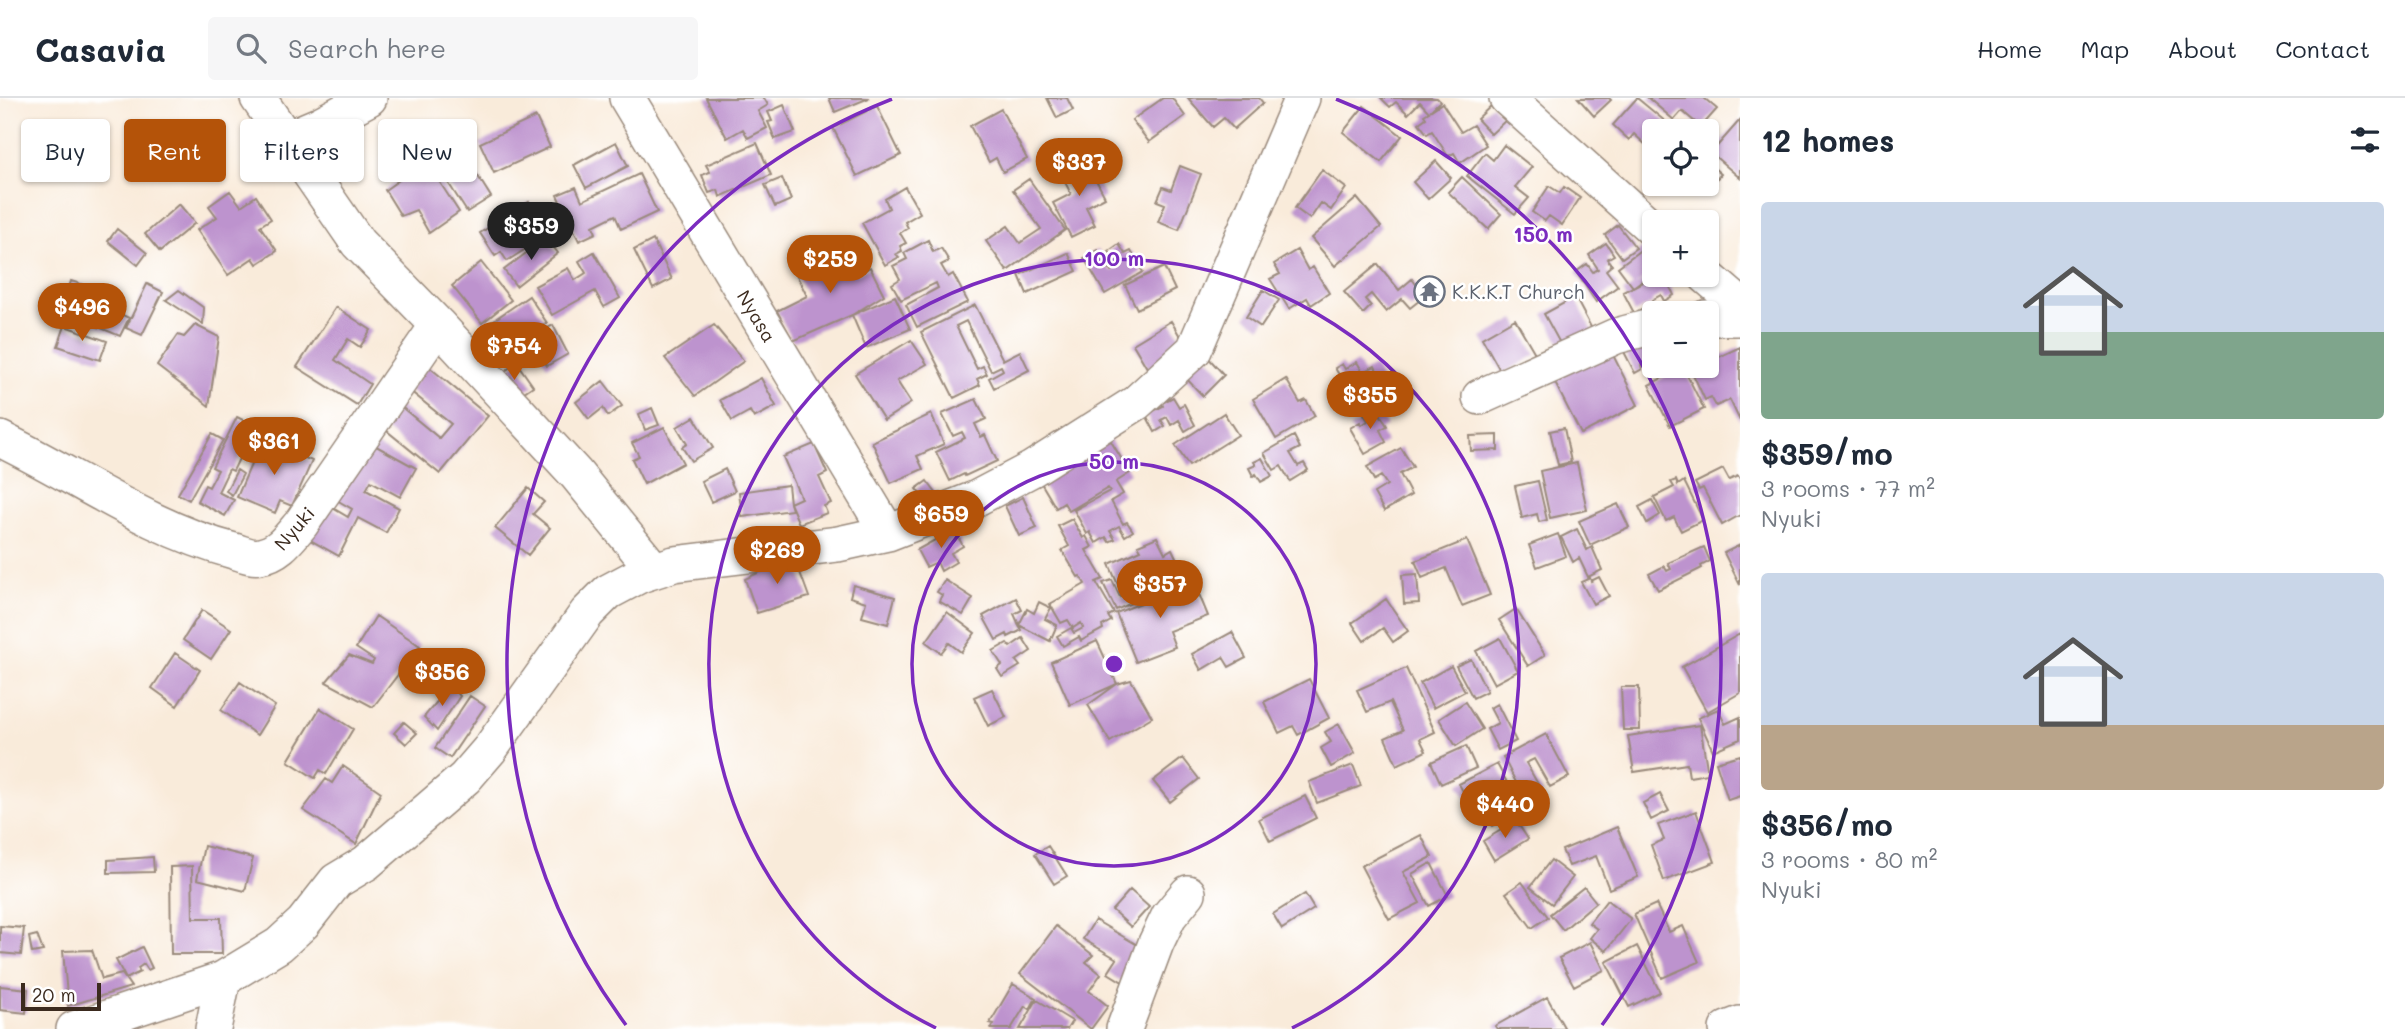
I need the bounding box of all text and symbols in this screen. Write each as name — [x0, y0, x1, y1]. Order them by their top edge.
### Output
search box — [208, 17, 698, 80]
text: Casavia — [35, 27, 166, 70]
icon: search — [232, 29, 270, 67]
text: Search here — [288, 31, 446, 65]
text: Home — [1977, 33, 2042, 64]
text: Map — [2080, 33, 2129, 64]
text: About — [2167, 33, 2237, 64]
text: Contact — [2275, 33, 2370, 64]
chip: Buy — [21, 119, 110, 182]
chip: Rent — [124, 119, 226, 182]
chip: Filters — [240, 119, 364, 182]
chip: New — [378, 119, 477, 182]
map controls — [1642, 119, 1719, 378]
button: locate — [1642, 119, 1719, 196]
text: 12 homes — [1761, 120, 1894, 160]
icon: filters — [2346, 121, 2384, 159]
pin: $337 — [1038, 139, 1120, 198]
text: $337 — [1052, 146, 1106, 176]
pin: $359 — [490, 202, 572, 262]
text: $359 — [503, 210, 559, 240]
button: + — [1642, 210, 1719, 287]
text: 150 m — [1513, 220, 1573, 247]
pin: $259 — [789, 236, 871, 295]
text: $259 — [803, 243, 857, 273]
text: 100 m — [1084, 244, 1144, 271]
icon: home — [2010, 248, 2136, 374]
temple icon: K.K.K.T Church — [1412, 274, 1446, 308]
place label: K.K.K.T Church — [1452, 279, 1584, 304]
pin: $496 — [41, 284, 123, 343]
street label: Nyasa — [732, 285, 782, 347]
text: $496 — [54, 291, 110, 321]
button: − — [1642, 301, 1719, 378]
pin: $754 — [473, 322, 555, 382]
text: $754 — [486, 330, 542, 360]
pin: $355 — [1329, 372, 1411, 431]
text: $355 — [1343, 379, 1397, 409]
pin: $361 — [233, 418, 315, 477]
text: $361 — [248, 425, 300, 455]
text: $359/mo — [1761, 433, 1893, 473]
text: 50 m — [1089, 447, 1139, 474]
text: 3 rooms · 77 m² — [1761, 473, 1935, 503]
pin: $659 — [900, 490, 982, 550]
text: $659 — [913, 498, 969, 528]
street label: Nyuki — [268, 501, 320, 555]
text: Nyuki — [1761, 503, 1822, 533]
pin: $269 — [736, 526, 818, 586]
text: $269 — [750, 534, 804, 564]
pin: $357 — [1119, 560, 1201, 620]
text: $357 — [1133, 568, 1187, 598]
icon: home — [2010, 619, 2136, 745]
pin: $356 — [401, 648, 483, 708]
centre of rings — [1102, 652, 1126, 676]
text: $356 — [414, 656, 470, 686]
pin: $440 — [1464, 780, 1546, 840]
text: $440 — [1476, 788, 1534, 818]
text: $356/mo — [1761, 804, 1893, 844]
text: 3 rooms · 80 m² — [1761, 844, 1937, 874]
text: Nyuki — [1761, 874, 1822, 904]
scale bar — [21, 980, 102, 1012]
text: 20 m — [32, 982, 76, 1007]

